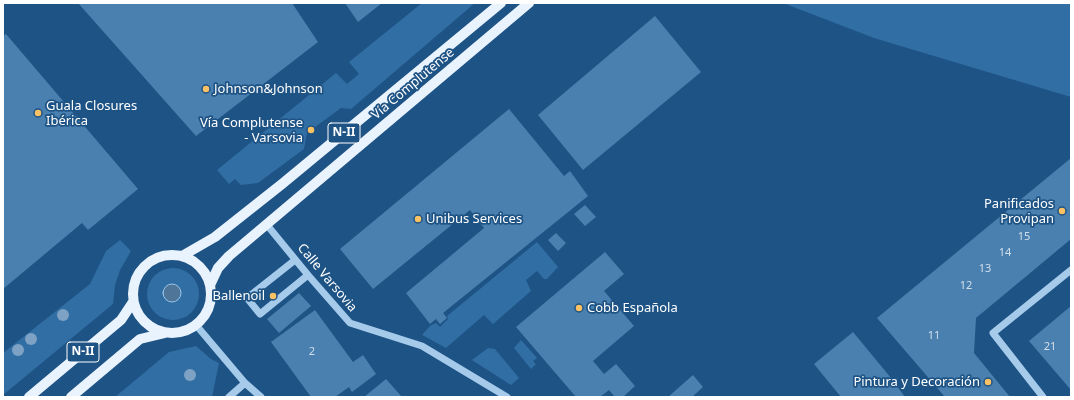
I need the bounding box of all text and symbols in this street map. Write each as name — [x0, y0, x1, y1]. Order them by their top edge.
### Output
street label: Vía Complutense — [369, 45, 457, 123]
place label: Johnson&Johnson — [214, 81, 323, 97]
marker: Johnson&Johnson — [201, 84, 211, 94]
place label: Guala Closures Ibérica — [46, 98, 137, 129]
marker: Guala Closures Ibérica — [33, 108, 43, 118]
place label: Vía Complutense - Varsovia — [200, 115, 303, 146]
road number: N-II — [328, 123, 360, 143]
marker: Vía Complutense - Varsovia — [306, 125, 316, 135]
place label: Panificados Provipan — [984, 196, 1054, 227]
marker: Panificados Provipan — [1057, 206, 1067, 216]
place label: Unibus Services — [426, 211, 522, 227]
marker: Unibus Services — [413, 214, 423, 224]
house number: 15 — [1018, 230, 1030, 244]
street label: Calle Varsovia — [294, 241, 360, 315]
house number: 14 — [999, 246, 1011, 260]
house number: 13 — [979, 262, 991, 276]
house number: 12 — [960, 279, 972, 293]
place label: Ballenoil — [213, 288, 265, 304]
marker: Ballenoil — [268, 291, 278, 301]
place label: Cobb Española — [587, 300, 678, 316]
marker: Cobb Española — [574, 303, 584, 313]
house number: 11 — [928, 329, 940, 343]
house number: 21 — [1044, 340, 1056, 354]
road number: N-II — [67, 342, 99, 362]
house number: 2 — [309, 345, 315, 359]
place label: Pintura y Decoración — [853, 374, 980, 390]
marker: Pintura y Decoración — [983, 377, 993, 387]

